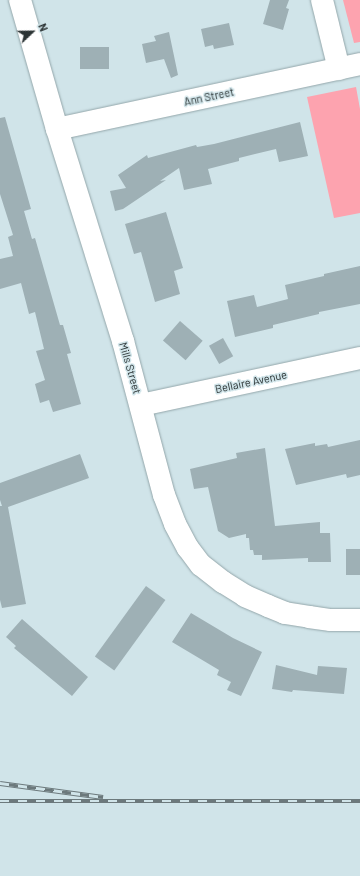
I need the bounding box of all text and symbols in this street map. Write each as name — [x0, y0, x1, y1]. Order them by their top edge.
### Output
north arrow — [12, 12, 52, 52]
text: N — [36, 21, 51, 33]
street label: Ann Street — [183, 85, 235, 109]
street label: Mills Street — [116, 341, 144, 395]
street label: Bellaire Avenue — [214, 368, 288, 396]

